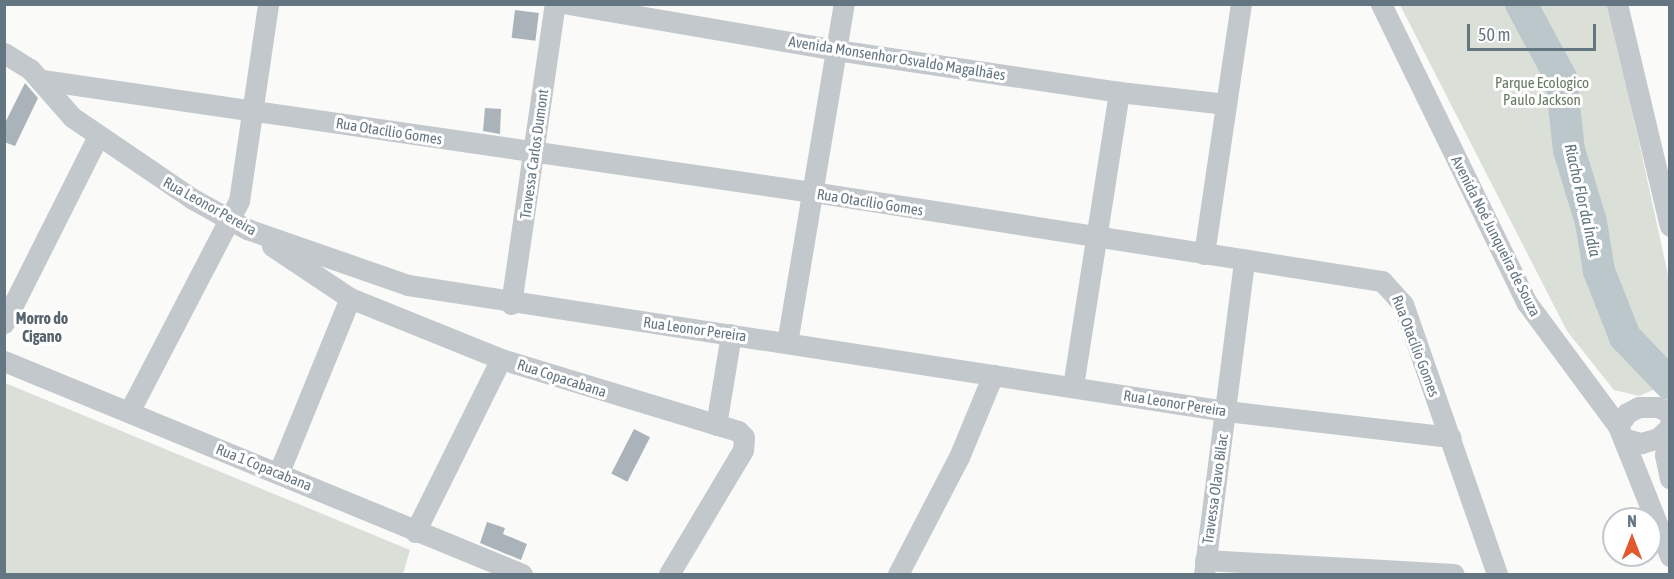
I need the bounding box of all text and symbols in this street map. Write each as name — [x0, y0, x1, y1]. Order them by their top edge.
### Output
scale bar — [1470, 12, 1599, 50]
text: 50 m — [1478, 24, 1510, 45]
street label: Avenida Monsenhor Osvaldo Magalhães — [787, 32, 1007, 84]
park label: Parque Ecologico Paulo Jackson — [1495, 73, 1589, 108]
street label: Travessa Carlos Dumont — [516, 88, 552, 220]
street label: Rua Otacílio Gomes — [335, 114, 443, 148]
water label: Riacho Flor da Índia — [1561, 142, 1605, 258]
street label: Avenida Noé Junqueira de Souza — [1448, 153, 1544, 319]
street label: Rua Leonor Pereira — [160, 173, 260, 239]
street label: Rua Otacílio Gomes — [816, 185, 924, 219]
street label: Rua Otacílio Gomes — [1388, 293, 1444, 399]
district label: Morro do Cigano — [16, 308, 68, 346]
street label: Rua Leonor Pereira — [642, 313, 748, 345]
street label: Rua Copacabana — [515, 355, 609, 401]
street label: Rua Leonor Pereira — [1122, 386, 1228, 420]
street label: Travessa Olavo Bilac — [1198, 433, 1232, 545]
street label: Rua 1 Copacabana — [214, 440, 314, 494]
north arrow — [1602, 507, 1662, 567]
text: N — [1627, 512, 1637, 530]

